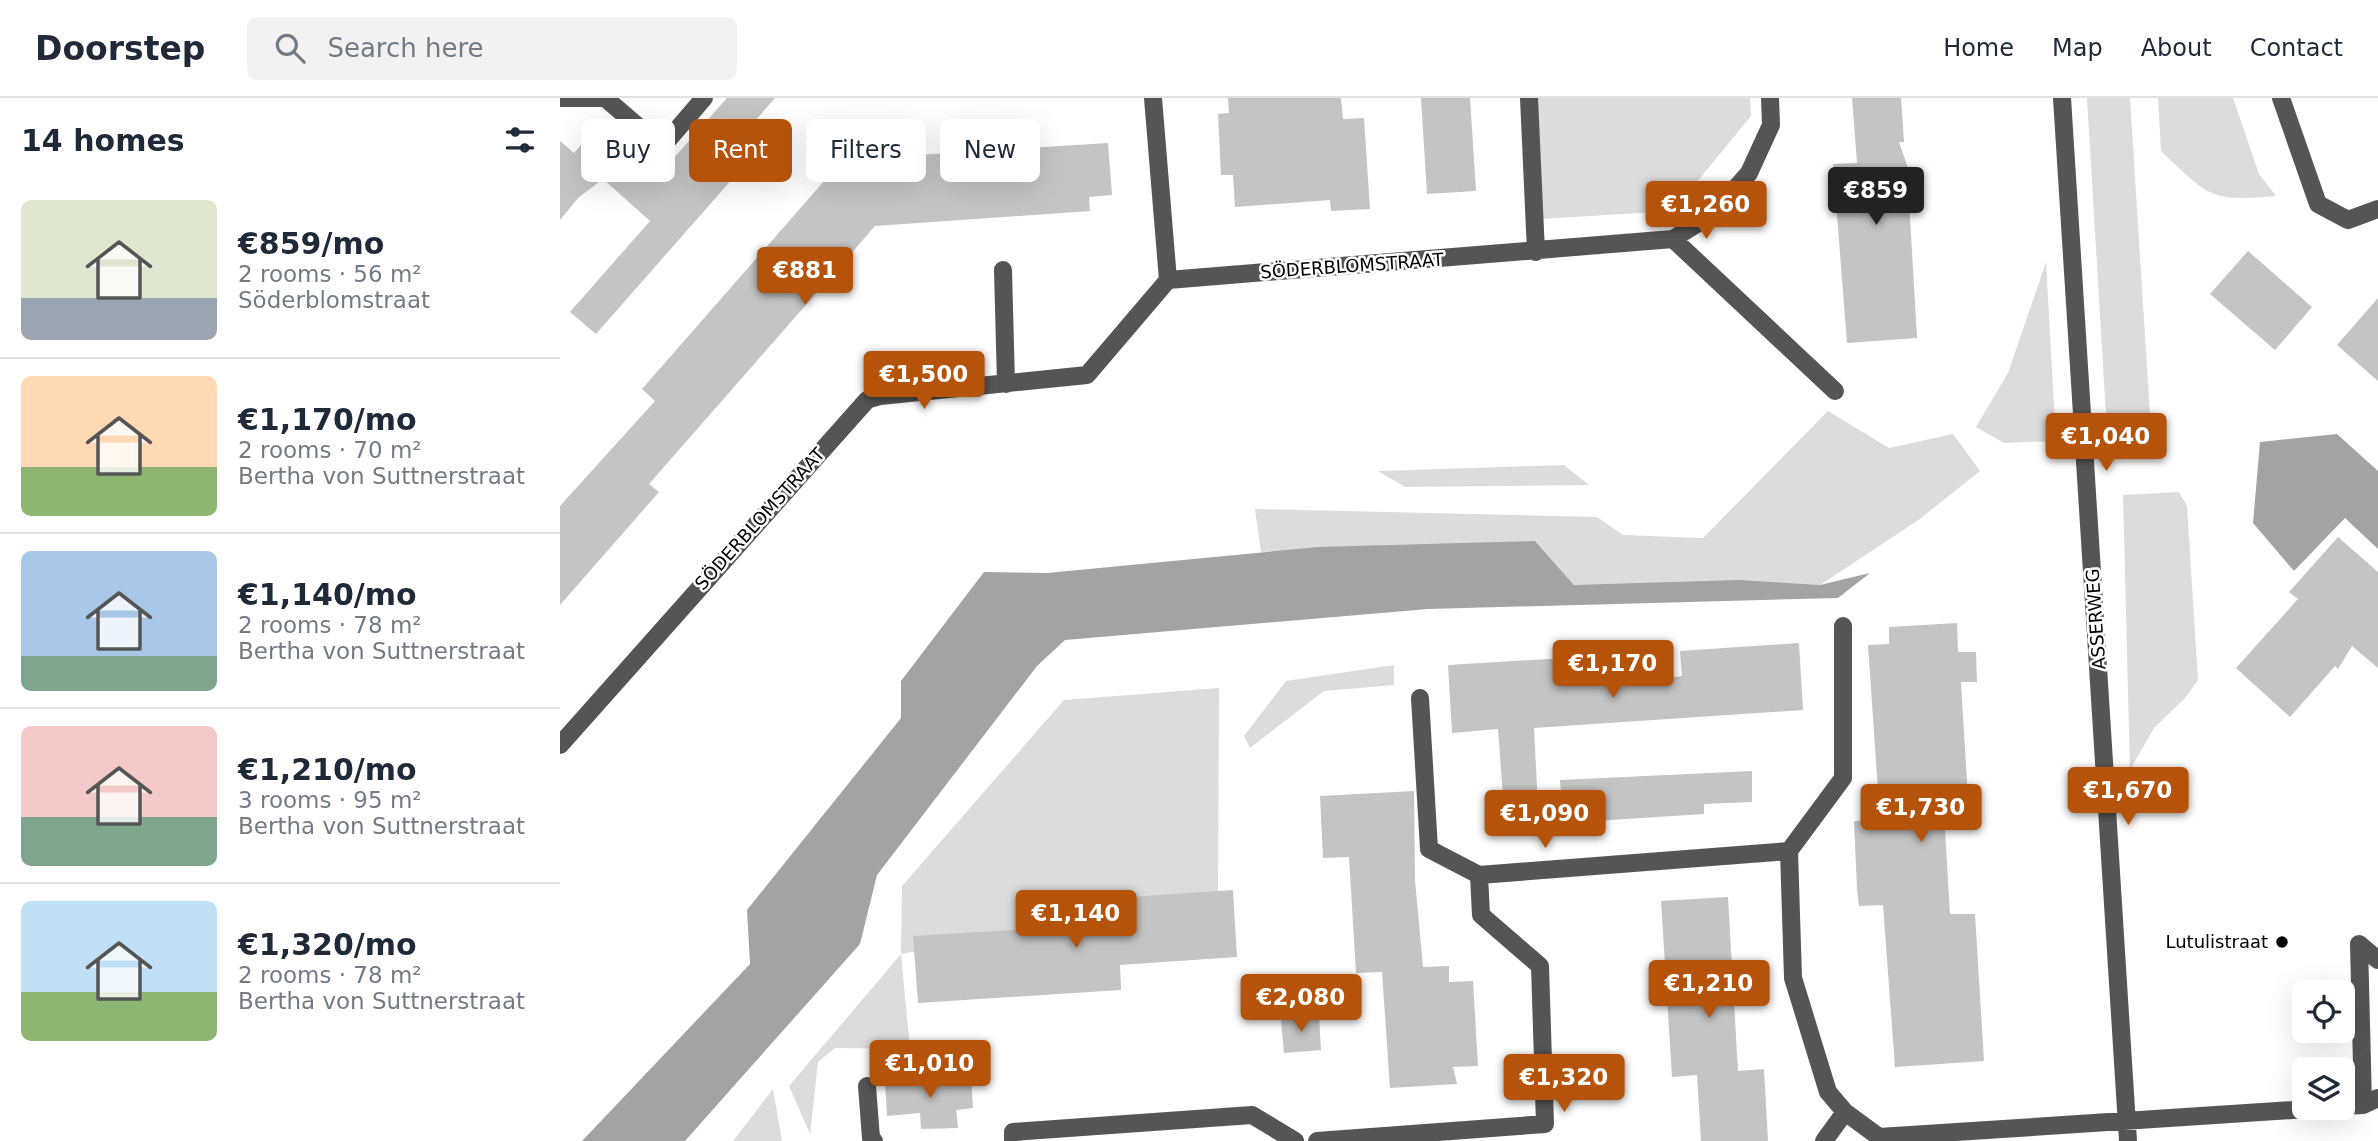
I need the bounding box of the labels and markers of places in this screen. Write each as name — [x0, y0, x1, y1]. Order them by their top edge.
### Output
pin: €859 — [1835, 167, 1917, 227]
pin: €1,260 — [1649, 181, 1763, 241]
pin: €881 — [764, 248, 846, 307]
pin: €1,500 — [867, 352, 981, 411]
pin: €1,040 — [2049, 414, 2163, 473]
pin: €1,170 — [1556, 640, 1670, 700]
pin: €1,670 — [2071, 768, 2185, 827]
pin: €1,730 — [1864, 784, 1978, 844]
pin: €1,090 — [1488, 790, 1602, 850]
pin: €1,140 — [1019, 890, 1133, 950]
place label: Lutulistraat — [2165, 931, 2268, 952]
marker: Lutulistraat — [2274, 934, 2290, 950]
pin: €1,210 — [1652, 960, 1766, 1020]
pin: €2,080 — [1244, 974, 1358, 1034]
pin: €1,010 — [873, 1040, 987, 1100]
pin: €1,320 — [1507, 1054, 1621, 1114]

